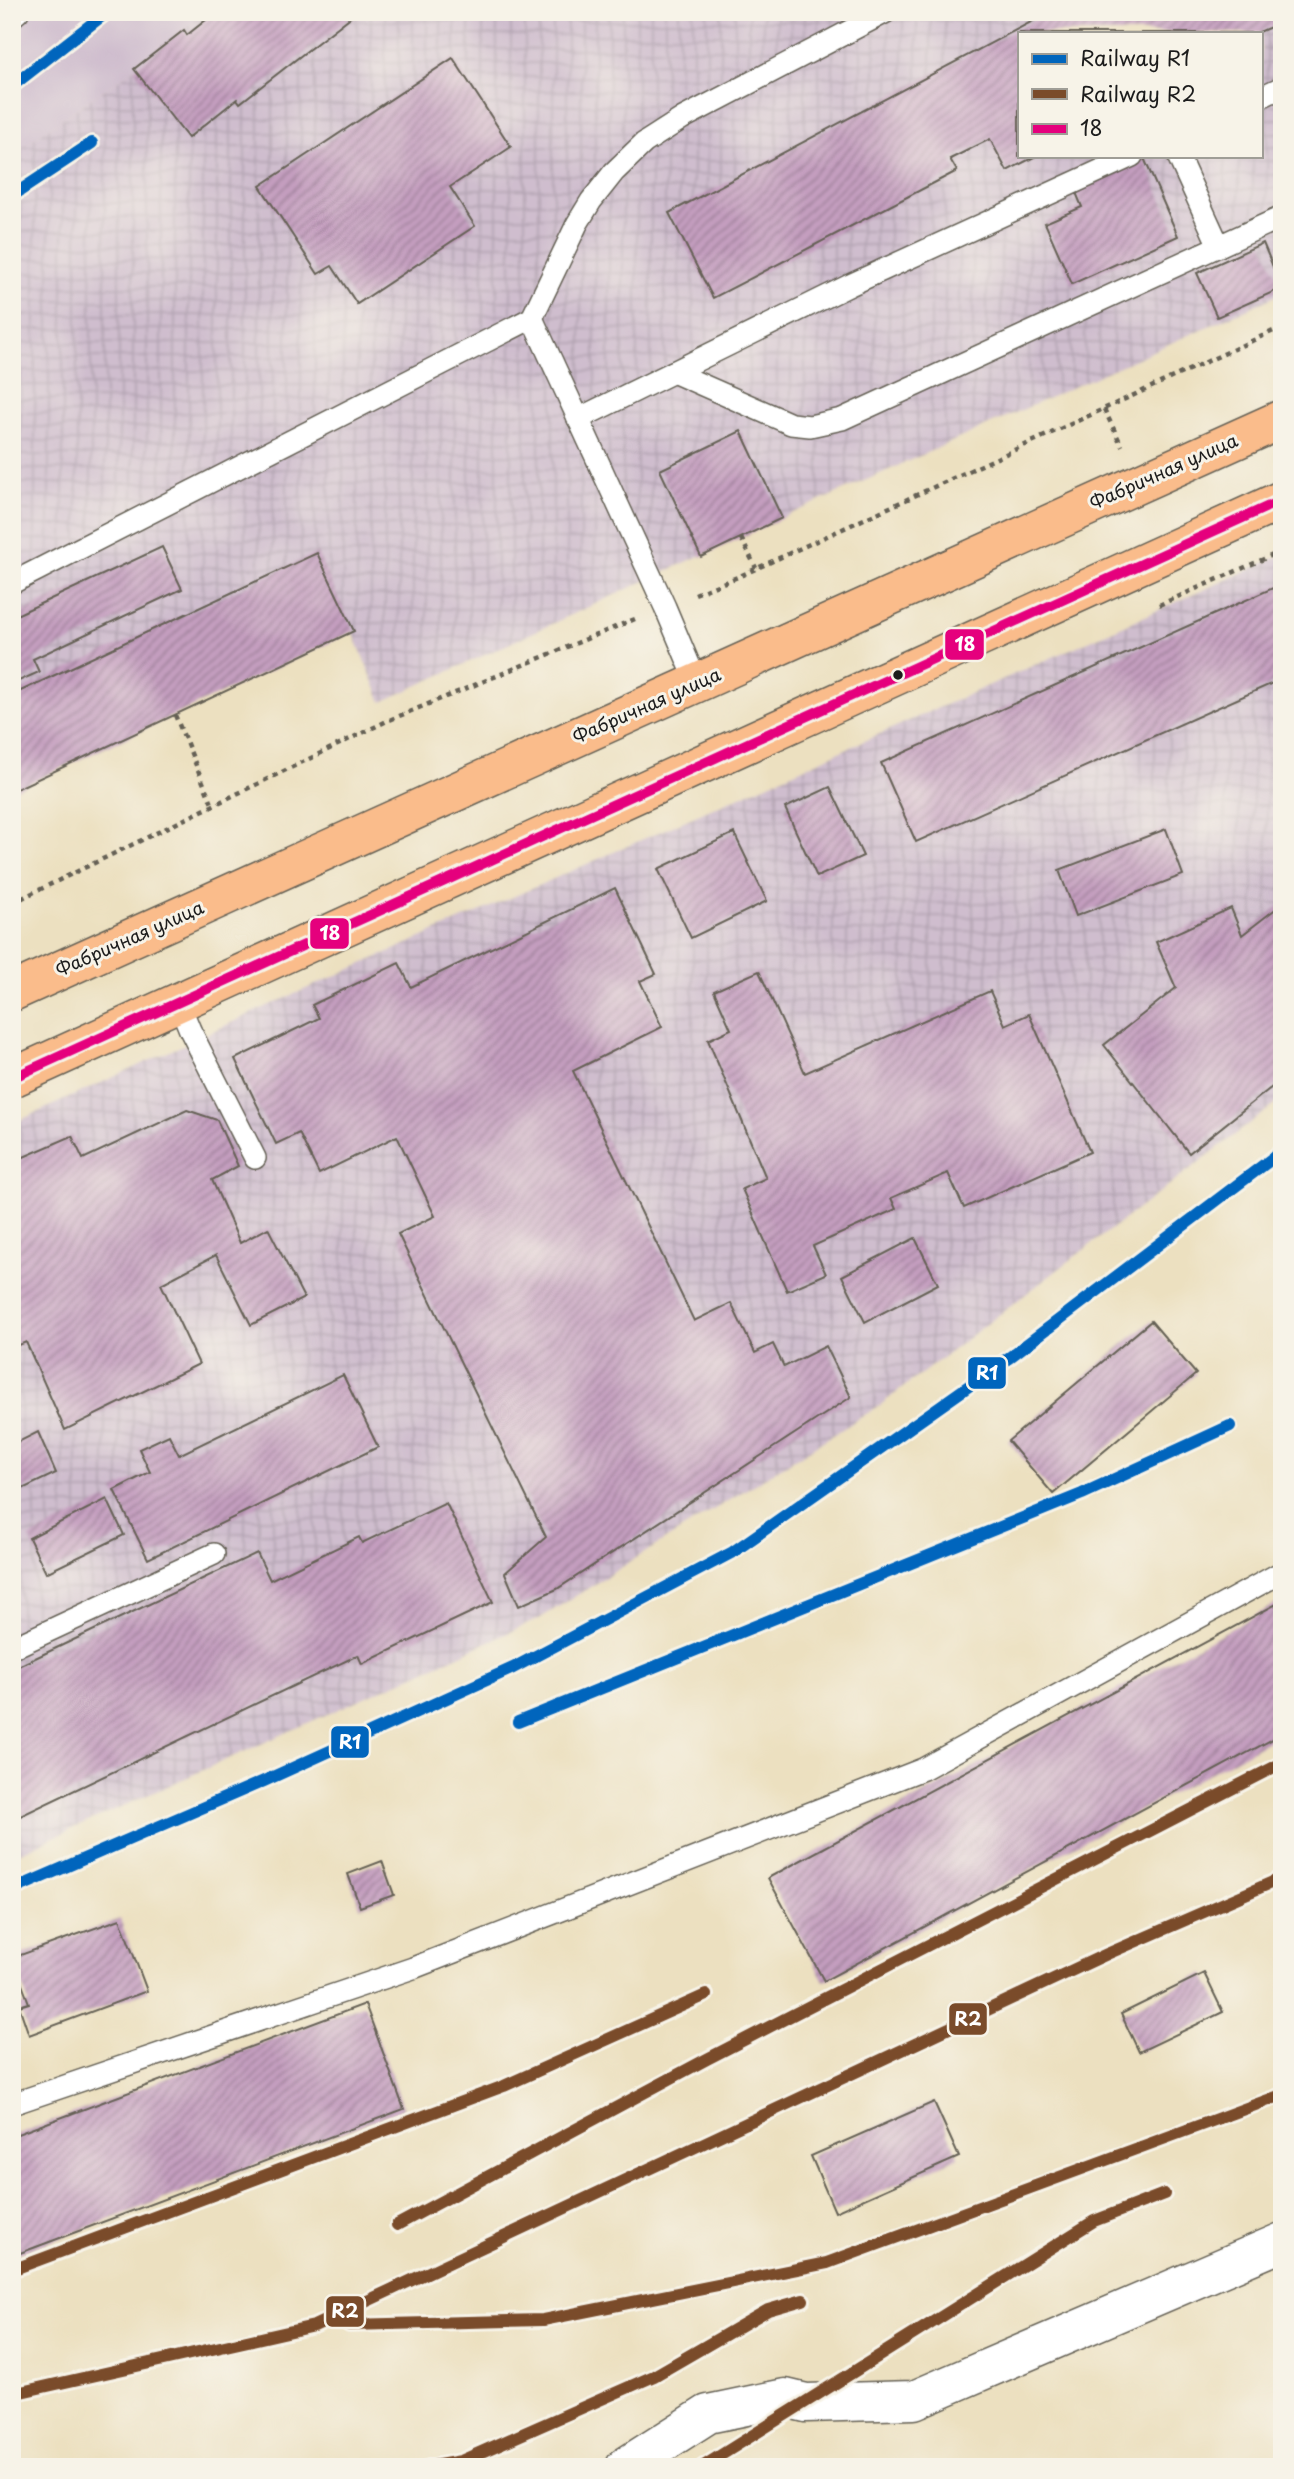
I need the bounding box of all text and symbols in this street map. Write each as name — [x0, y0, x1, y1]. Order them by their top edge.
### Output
legend — [1018, 32, 1262, 158]
text: Railway R1 — [1080, 41, 1190, 73]
text: Railway R2 — [1080, 77, 1196, 109]
text: 18 — [1080, 111, 1103, 143]
street label: Фабричная улица — [1085, 426, 1242, 515]
line badge: 18 — [944, 628, 985, 661]
text: 18 — [955, 629, 976, 657]
street label: Фабричная улица — [568, 660, 725, 749]
unlabelled marker — [891, 668, 905, 682]
street label: Фабричная улица — [51, 893, 208, 982]
line badge: 18 — [309, 917, 350, 950]
text: 18 — [320, 918, 341, 946]
line badge: R1 — [967, 1356, 1007, 1390]
text: R1 — [976, 1358, 998, 1386]
line badge: R1 — [330, 1725, 370, 1759]
text: R1 — [339, 1727, 361, 1755]
line badge: R2 — [948, 2002, 988, 2036]
text: R2 — [954, 2004, 982, 2032]
line badge: R2 — [325, 2295, 365, 2328]
text: R2 — [331, 2296, 359, 2324]

